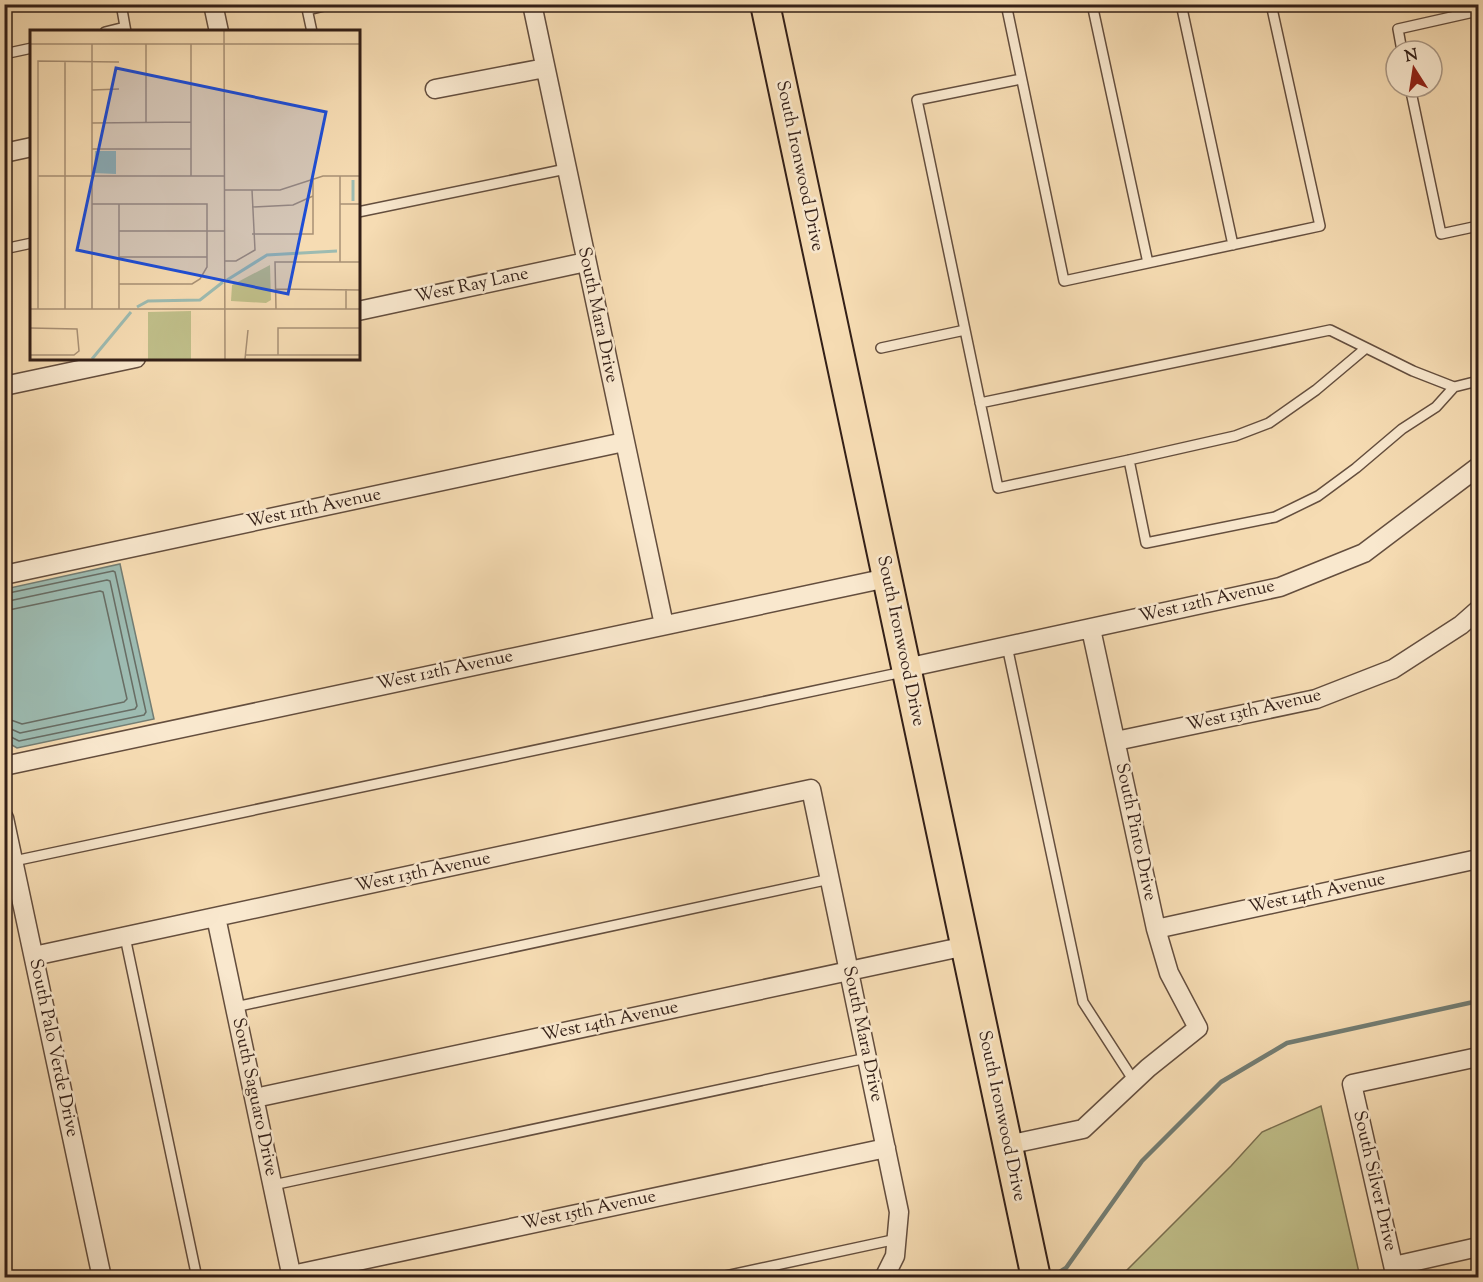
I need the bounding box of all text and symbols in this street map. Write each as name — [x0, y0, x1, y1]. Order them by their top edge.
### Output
inset map — [30, 30, 360, 360]
north arrow — [1384, 39, 1444, 99]
text: N — [1403, 44, 1420, 69]
street label: South Ironwood Drive — [768, 78, 830, 254]
street label: South Mara Drive — [570, 245, 624, 385]
street label: West Ray Lane — [413, 261, 531, 311]
street label: West 11th Avenue — [244, 482, 384, 536]
street label: South Ironwood Drive — [869, 553, 931, 729]
street label: West 12th Avenue — [1136, 574, 1278, 630]
street label: West 12th Avenue — [374, 644, 516, 698]
street label: West 13th Avenue — [1184, 683, 1324, 739]
street label: South Pinto Drive — [1108, 761, 1162, 903]
street label: West 13th Avenue — [353, 846, 493, 900]
street label: West 14th Avenue — [1246, 867, 1388, 921]
street label: South Palo Verde Drive — [21, 956, 85, 1140]
street label: South Mara Drive — [835, 964, 889, 1104]
street label: West 14th Avenue — [539, 995, 681, 1049]
street label: South Saguaro Drive — [225, 1015, 283, 1179]
street label: South Ironwood Drive — [970, 1028, 1032, 1204]
street label: South Silver Drive — [1345, 1108, 1403, 1254]
street label: West 15th Avenue — [519, 1184, 659, 1238]

